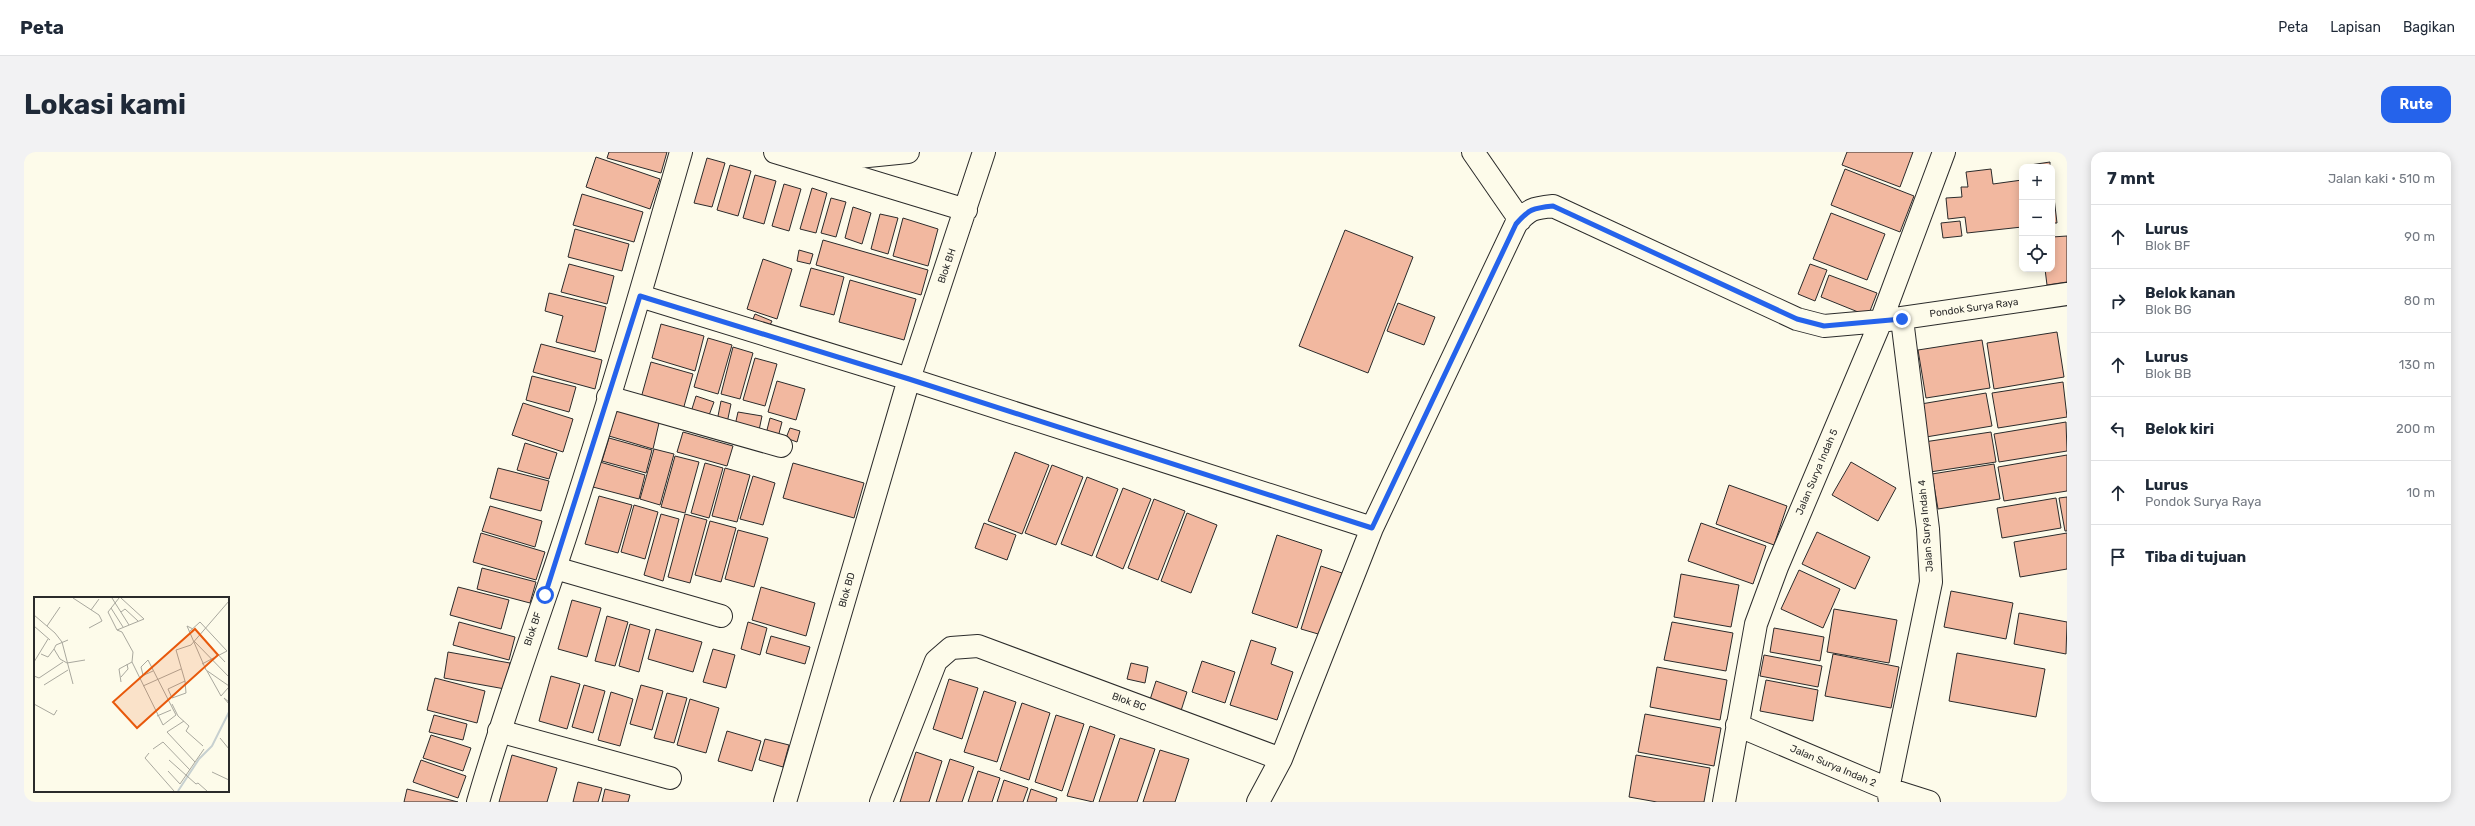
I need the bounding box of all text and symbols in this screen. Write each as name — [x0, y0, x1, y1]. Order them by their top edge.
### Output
text: Peta — [20, 16, 64, 39]
text: Peta — [2278, 19, 2308, 36]
text: Lapisan — [2330, 19, 2381, 36]
text: Bagikan — [2403, 19, 2455, 36]
button: Rute — [2381, 86, 2451, 123]
text: Lokasi kami — [24, 88, 186, 121]
map controls — [2019, 164, 2055, 272]
button: + — [2019, 164, 2055, 200]
text: 7 mnt — [2107, 168, 2155, 188]
text: Jalan kaki · 510 m — [2328, 171, 2435, 186]
button: − — [2019, 200, 2055, 236]
text: Lurus — [2145, 220, 2188, 238]
icon: ahead — [2107, 226, 2129, 248]
text: 90 m — [2404, 229, 2435, 244]
button: locate — [2019, 236, 2055, 272]
text: Blok BF — [2145, 238, 2190, 253]
street label: Blok BH — [935, 247, 959, 285]
text: Belok kanan — [2145, 284, 2235, 302]
icon: right — [2107, 290, 2129, 312]
text: 80 m — [2404, 293, 2435, 308]
street label: Pondok Surya Raya — [1929, 296, 2019, 320]
text: Blok BG — [2145, 302, 2192, 317]
route end — [1893, 310, 1911, 328]
text: Lurus — [2145, 348, 2188, 366]
icon: ahead — [2107, 354, 2129, 376]
text: 130 m — [2399, 357, 2435, 372]
text: Blok BB — [2145, 366, 2191, 381]
icon: left — [2107, 418, 2129, 440]
text: Belok kiri — [2145, 420, 2214, 438]
text: 200 m — [2396, 421, 2435, 436]
street label: Jalan Surya Indah 5 — [1793, 427, 1841, 517]
text: Lurus — [2145, 476, 2188, 494]
street label: Jalan Surya Indah 4 — [1916, 479, 1936, 573]
icon: ahead — [2107, 482, 2129, 504]
text: 10 m — [2406, 485, 2435, 500]
text: Pondok Surya Raya — [2145, 494, 2261, 509]
icon: arrive — [2107, 546, 2129, 568]
text: Tiba di tujuan — [2145, 548, 2246, 566]
street label: Blok BD — [836, 571, 858, 609]
route start — [536, 586, 554, 604]
inset map — [34, 597, 229, 792]
street label: Blok BF — [522, 610, 544, 647]
street label: Blok BC — [1110, 690, 1148, 714]
street label: Jalan Surya Indah 2 — [1788, 742, 1878, 790]

